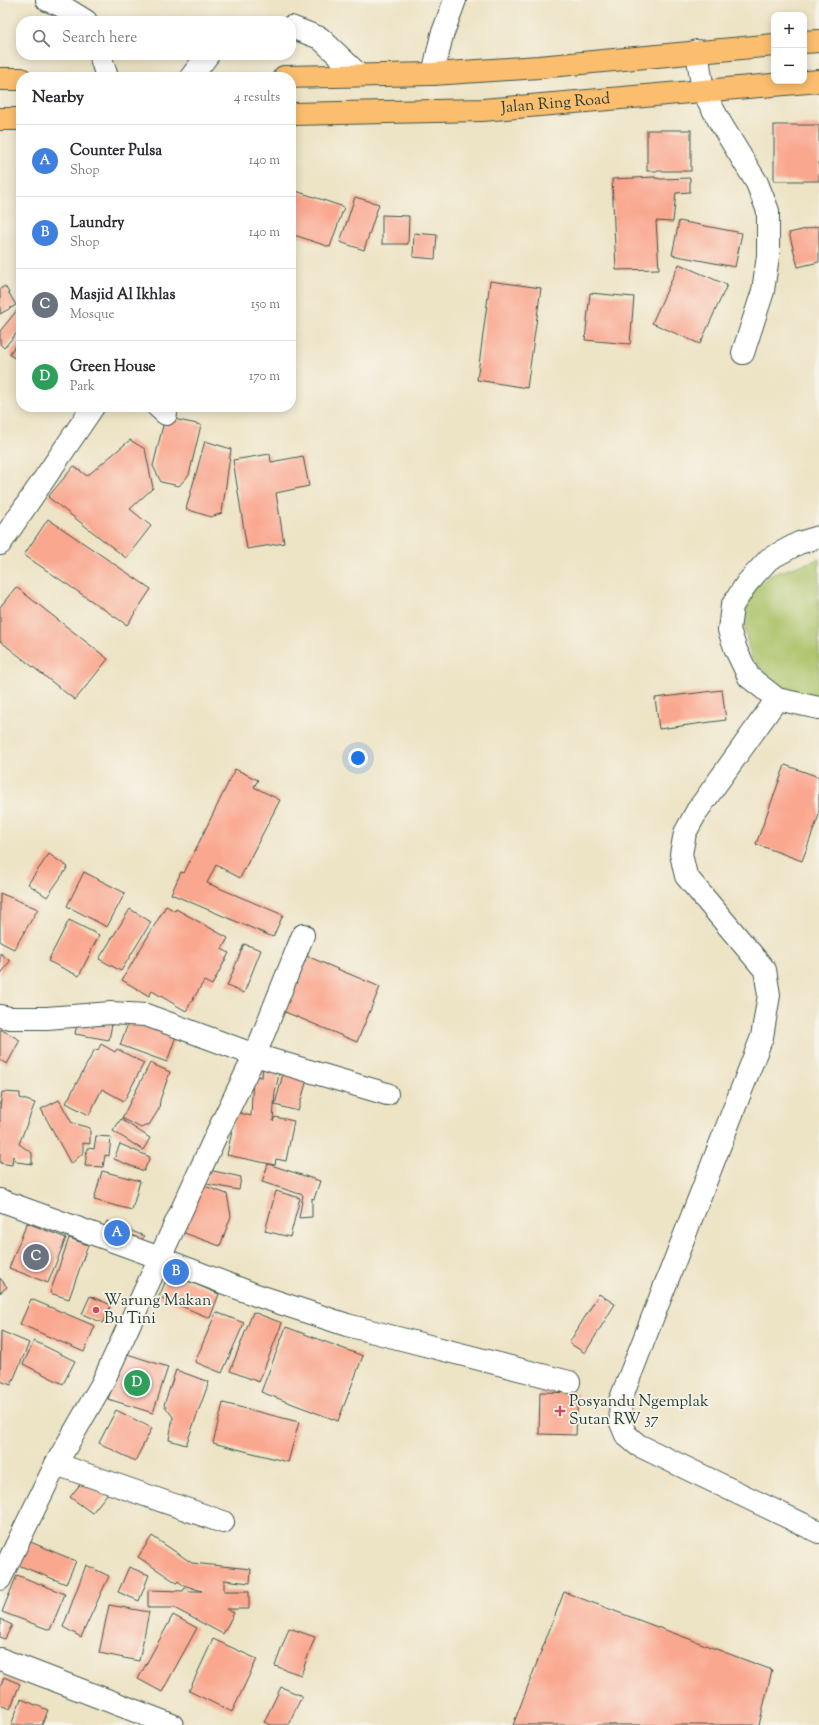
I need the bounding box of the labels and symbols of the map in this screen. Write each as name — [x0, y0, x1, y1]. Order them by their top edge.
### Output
street label: Jalan Ring Road — [499, 88, 611, 120]
your location — [348, 748, 368, 768]
pin: A — [104, 1218, 130, 1248]
pin: C — [23, 1242, 49, 1272]
pin: B — [163, 1257, 189, 1287]
place label: Warung Makan Bu Tini — [104, 1290, 212, 1331]
marker: Warung Makan Bu Tini — [91, 1305, 101, 1315]
pin: D — [124, 1368, 150, 1398]
place label: Posyandu Ngemplak Sutan RW 37 — [569, 1391, 709, 1432]
marker: Posyandu Ngemplak Sutan RW 37 — [554, 1405, 566, 1417]

